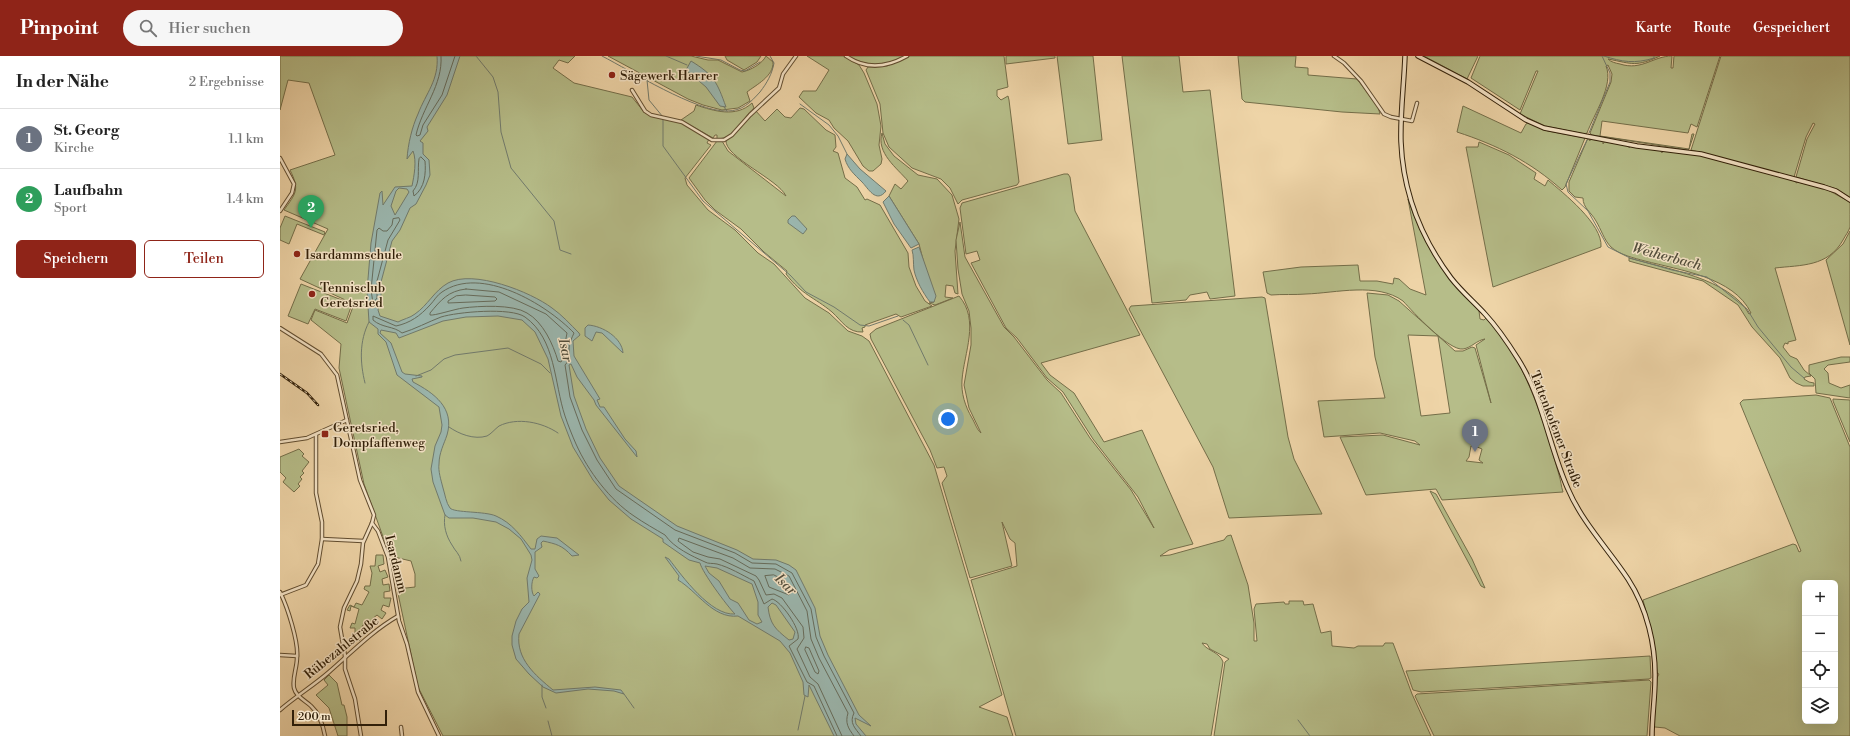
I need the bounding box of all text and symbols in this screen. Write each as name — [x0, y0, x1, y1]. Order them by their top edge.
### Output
search box — [123, 10, 403, 46]
text: Pinpoint — [20, 16, 99, 40]
icon: search — [137, 17, 159, 39]
text: Hier suchen — [169, 19, 251, 38]
text: Karte — [1635, 19, 1672, 37]
text: Route — [1694, 19, 1731, 37]
text: Gespeichert — [1753, 19, 1830, 37]
place label: Sägewerk Harrer — [620, 68, 718, 84]
marker: Sägewerk Harrer — [607, 70, 617, 80]
text: In der Nähe — [16, 71, 109, 93]
text: 2 Ergebnisse — [189, 74, 264, 90]
text: St. Georg — [54, 121, 119, 140]
text: 1 — [26, 131, 32, 147]
text: 1.1 km — [229, 131, 264, 147]
text: Kirche — [54, 140, 94, 156]
text: Laufbahn — [54, 181, 123, 200]
text: 2 — [25, 191, 33, 207]
text: 1.4 km — [227, 191, 264, 207]
pin: 2 — [298, 195, 324, 228]
text: Sport — [54, 200, 87, 216]
water label: Weiherbach — [1630, 239, 1704, 275]
button: Speichern — [16, 240, 136, 278]
button: Teilen — [144, 240, 264, 278]
place label: Isardammschule — [305, 247, 403, 263]
marker: Isardammschule — [292, 249, 302, 259]
place label: Tennisclub Geretsried — [320, 280, 385, 311]
marker: Tennisclub Geretsried — [307, 289, 317, 299]
water label: Isar — [554, 336, 577, 365]
street label: Tattenkofener Straße — [1526, 369, 1586, 490]
your location — [938, 409, 958, 429]
pin: 1 — [1462, 419, 1488, 452]
place label: Geretsried, Dompfaffenweg — [333, 420, 425, 451]
marker: Geretsried, Dompfaffenweg — [320, 429, 330, 439]
street label: Isardamm — [381, 533, 411, 596]
water label: Isar — [770, 569, 801, 600]
map controls — [1802, 580, 1838, 724]
button: + — [1802, 580, 1838, 616]
street label: Rübezahlstraße — [301, 613, 382, 683]
button: − — [1802, 616, 1838, 652]
button: locate — [1802, 652, 1838, 688]
button: layers — [1802, 688, 1838, 724]
scale bar — [292, 708, 387, 727]
text: 200 m — [298, 710, 331, 724]

